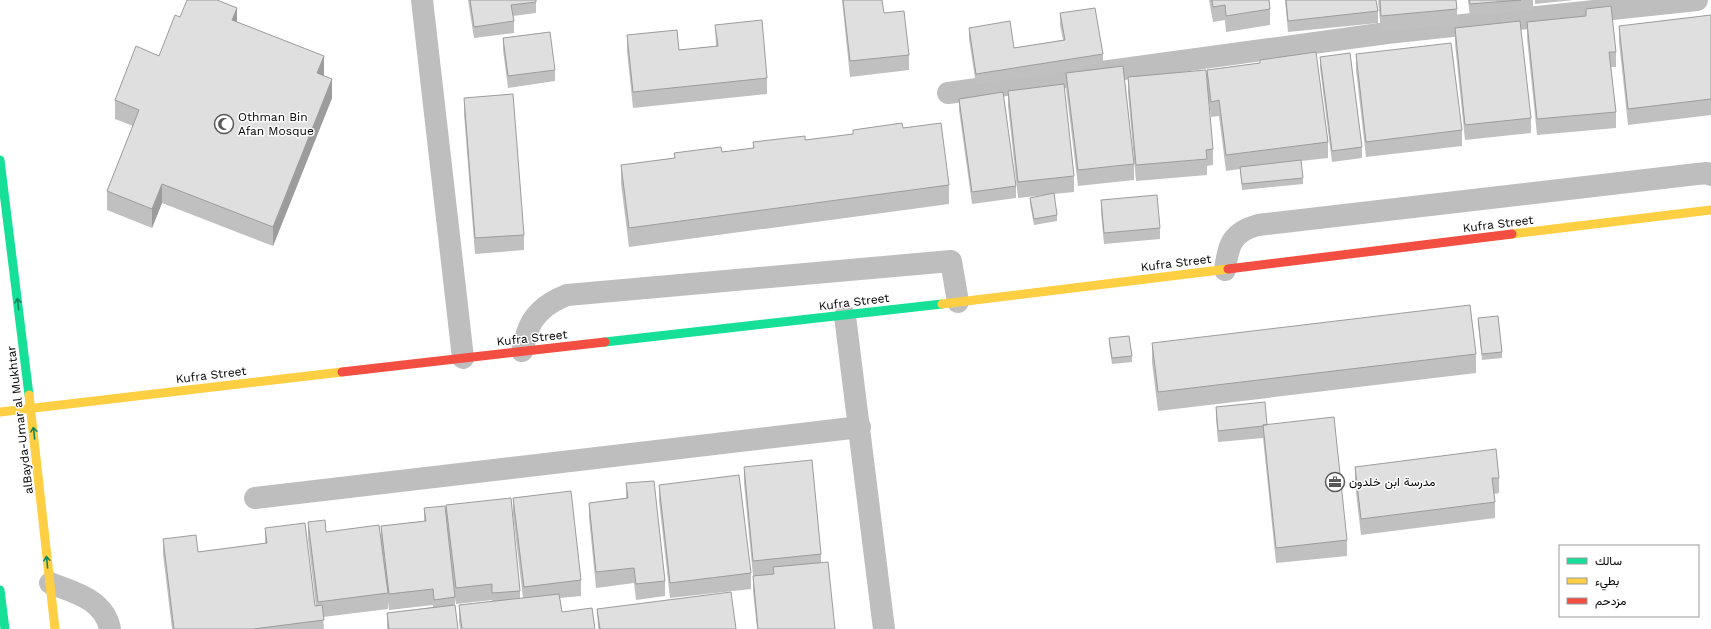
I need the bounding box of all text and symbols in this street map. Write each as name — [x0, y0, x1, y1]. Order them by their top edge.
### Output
place label: Othman Bin Afan Mosque — [238, 110, 314, 138]
mosque icon: Othman Bin Afan Mosque — [213, 113, 235, 135]
street label: Kufra Street — [1462, 213, 1534, 235]
street label: Kufra Street — [1140, 252, 1212, 274]
street label: Kufra Street — [818, 291, 890, 313]
one-way arrow — [14, 298, 22, 311]
street label: Kufra Street — [496, 327, 568, 349]
street label: alBayda-Umar al Mukhtar — [4, 345, 36, 495]
street label: Kufra Street — [175, 364, 247, 386]
one-way arrow — [30, 427, 38, 440]
office icon: مدرسة ابن خلدون — [1324, 471, 1346, 493]
place label: مدرسة ابن خلدون — [1349, 475, 1435, 490]
legend — [1559, 545, 1699, 617]
text: سالك — [1595, 554, 1622, 568]
one-way arrow — [44, 556, 51, 569]
text: بطيء — [1595, 574, 1619, 591]
text: مزدحم — [1595, 594, 1626, 609]

